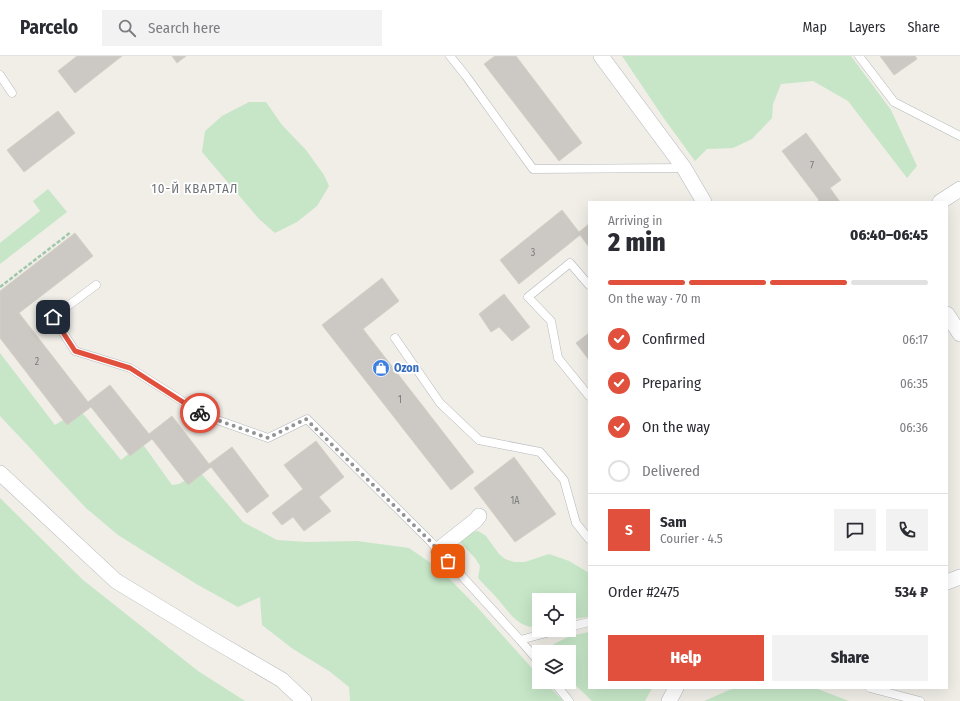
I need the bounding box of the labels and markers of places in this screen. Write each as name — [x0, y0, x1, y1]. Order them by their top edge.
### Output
pin — [36, 300, 70, 334]
shop icon: Ozon — [371, 358, 391, 378]
place label: Ozon — [394, 361, 419, 375]
pin — [431, 544, 465, 578]

